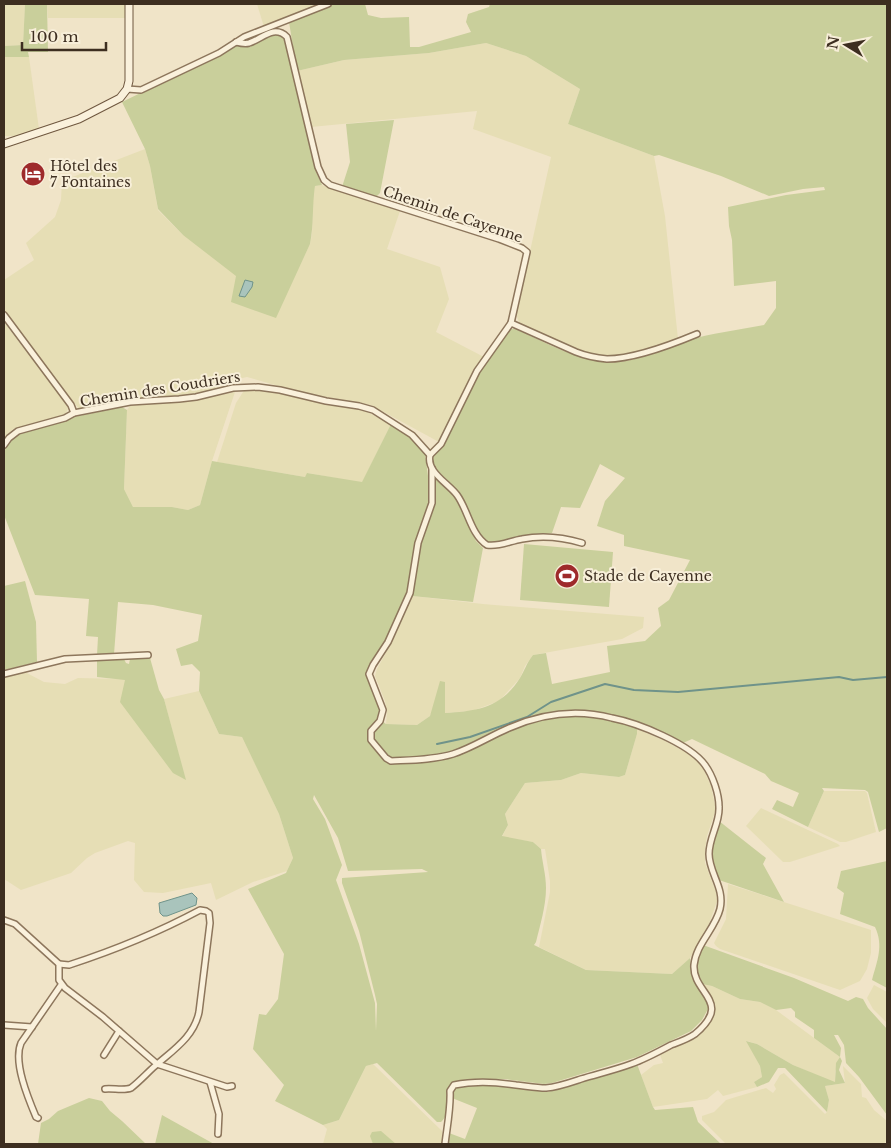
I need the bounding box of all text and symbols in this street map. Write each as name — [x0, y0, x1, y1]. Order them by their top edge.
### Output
scale bar — [22, 20, 106, 52]
north arrow — [821, 20, 871, 70]
text: 100 m — [30, 27, 79, 46]
text: N — [823, 35, 843, 51]
place label: Hôtel des 7 Fontaines — [50, 157, 131, 191]
hotel icon: Hôtel des 7 Fontaines — [20, 161, 46, 187]
street label: Chemin de Cayenne — [381, 182, 525, 246]
street label: Chemin des Coudriers — [79, 367, 241, 411]
sports icon: Stade de Cayenne — [554, 563, 580, 589]
place label: Stade de Cayenne — [584, 567, 712, 585]

